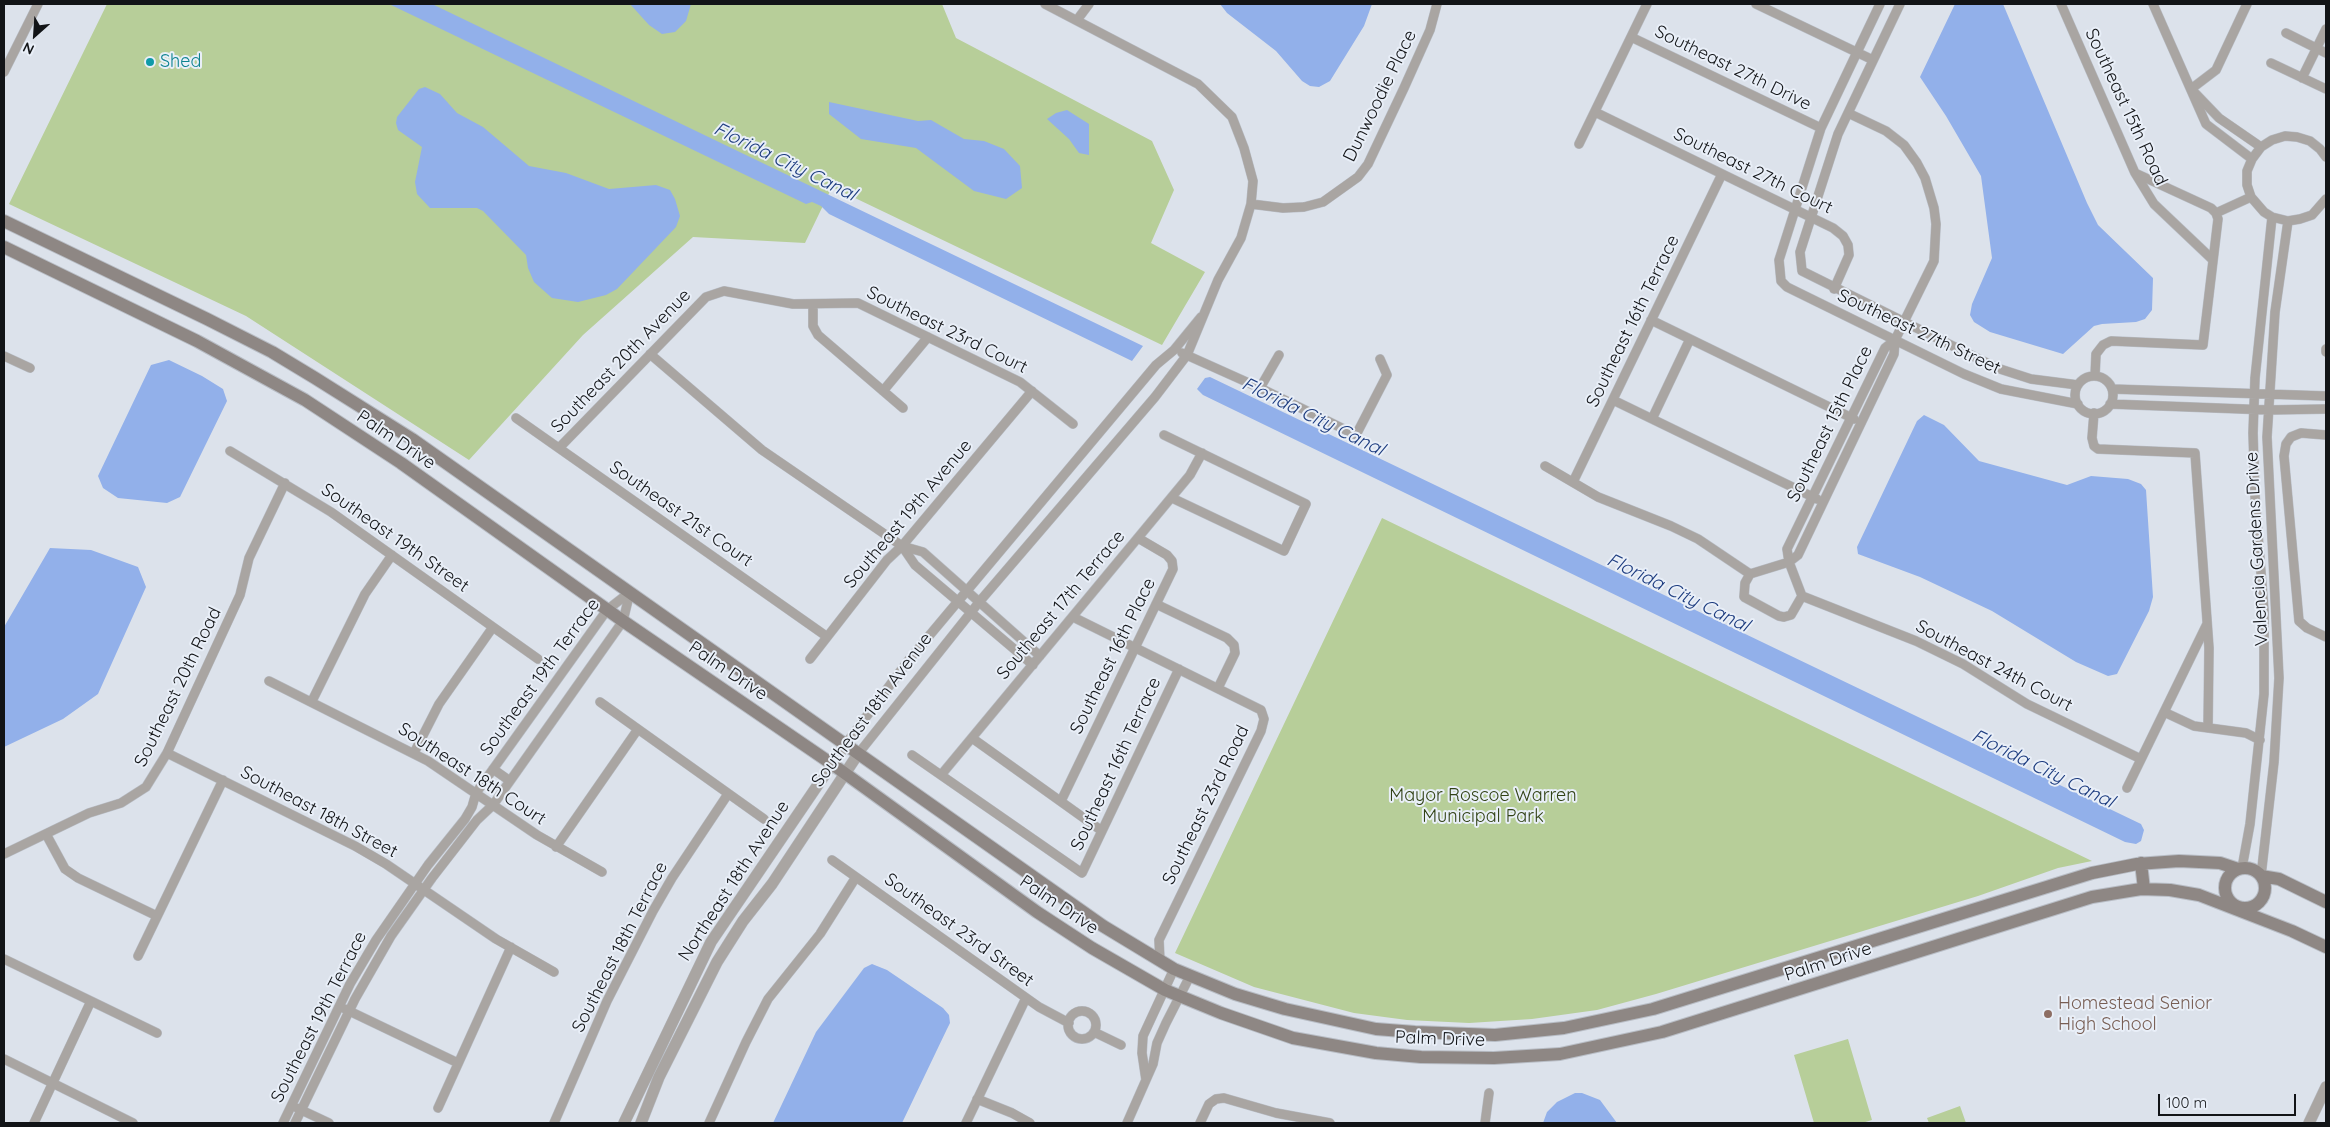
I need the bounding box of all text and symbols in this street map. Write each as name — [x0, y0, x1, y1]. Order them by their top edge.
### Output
north arrow — [10, 10, 60, 60]
street label: Southeast 27th Drive — [1651, 21, 1815, 115]
street label: Southeast 15th Road — [2080, 25, 2172, 189]
street label: Dunwoodie Place — [1339, 27, 1421, 165]
text: N — [20, 38, 37, 59]
place label: Shed — [160, 51, 201, 73]
marker: Shed — [144, 56, 156, 68]
water label: Florida City Canal — [710, 118, 860, 206]
street label: Southeast 27th Court — [1670, 123, 1836, 219]
street label: Southeast 16th Terrace — [1582, 231, 1684, 411]
street label: Southeast 23rd Court — [863, 282, 1031, 378]
street label: Southeast 20th Avenue — [547, 285, 695, 437]
street label: Southeast 27th Street — [1834, 285, 2004, 379]
street label: Southeast 15th Place — [1783, 342, 1877, 506]
water label: Florida City Canal — [1238, 373, 1388, 461]
street label: Palm Drive — [353, 406, 439, 474]
street label: Southeast 19th Avenue — [839, 435, 977, 593]
street label: Valencia Gardens Drive — [2241, 451, 2273, 647]
street label: Southeast 21st Court — [605, 456, 757, 572]
street label: Southeast 19th Street — [317, 479, 473, 597]
street label: Southeast 17th Terrace — [992, 526, 1130, 684]
water label: Florida City Canal — [1603, 549, 1753, 637]
street label: Southeast 16th Place — [1066, 574, 1160, 738]
street label: Southeast 19th Terrace — [476, 594, 604, 760]
street label: Southeast 20th Road — [130, 604, 226, 770]
street label: Southeast 24th Court — [1912, 616, 2076, 716]
street label: Southeast 18th Avenue — [807, 629, 937, 791]
street label: Palm Drive — [685, 637, 771, 705]
street label: Southeast 16th Terrace — [1066, 674, 1166, 854]
street label: Southeast 18th Court — [394, 718, 550, 830]
street label: Southeast 23rd Road — [1158, 722, 1254, 888]
water label: Florida City Canal — [1968, 725, 2118, 813]
street label: Southeast 18th Street — [237, 761, 401, 863]
park label: Mayor Roscoe Warren Municipal Park — [1389, 785, 1577, 828]
street label: Northeast 18th Avenue — [674, 797, 794, 965]
street label: Southeast 18th Terrace — [568, 858, 672, 1036]
street label: Southeast 23rd Street — [880, 869, 1038, 991]
street label: Palm Drive — [1016, 871, 1102, 939]
street label: Southeast 19th Terrace — [266, 928, 372, 1106]
street label: Palm Drive — [1782, 938, 1874, 986]
place label: Homestead Senior High School — [2058, 993, 2212, 1036]
marker: Homestead Senior High School — [2042, 1008, 2054, 1020]
street label: Palm Drive — [1394, 1027, 1486, 1051]
scale bar — [2160, 1084, 2298, 1116]
text: 100 m — [2166, 1093, 2207, 1112]

